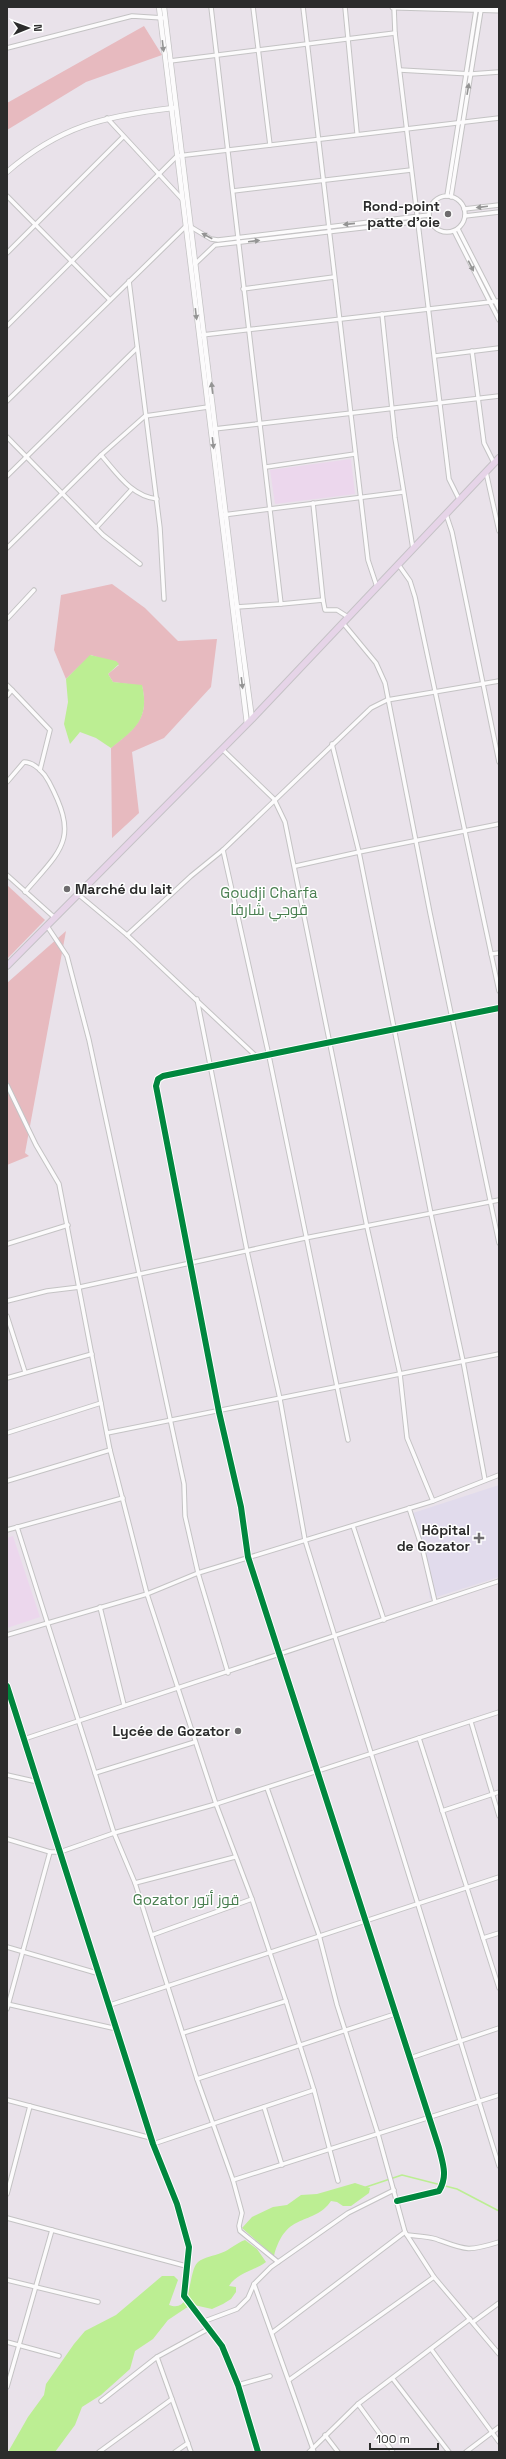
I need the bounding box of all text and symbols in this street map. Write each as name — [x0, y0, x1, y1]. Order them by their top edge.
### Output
north arrow — [8, 8, 48, 48]
text: N — [31, 24, 45, 32]
one-way arrow — [160, 40, 166, 52]
one-way arrow — [465, 83, 471, 95]
place label: Rond-point patte d'oie — [363, 197, 440, 231]
one-way arrow — [476, 203, 488, 210]
marker: Rond-point patte d'oie — [443, 209, 453, 219]
one-way arrow — [343, 221, 355, 227]
one-way arrow — [201, 233, 212, 239]
one-way arrow — [248, 238, 260, 244]
one-way arrow — [468, 260, 474, 272]
one-way arrow — [193, 308, 199, 320]
one-way arrow — [208, 382, 215, 394]
one-way arrow — [209, 437, 216, 449]
one-way arrow — [238, 677, 245, 689]
place label: Marché du lait — [75, 880, 172, 898]
district label: Goudji Charfa قوجي شارفا — [220, 883, 318, 922]
marker: Marché du lait — [62, 884, 72, 894]
place label: Hôpital de Gozator — [397, 1521, 470, 1555]
marker: Hôpital de Gozator — [473, 1532, 485, 1544]
place label: Lycée de Gozator — [112, 1722, 230, 1740]
marker: Lycée de Gozator — [233, 1726, 243, 1736]
district label: Gozator قوز أتور — [133, 1890, 239, 1909]
scale bar — [370, 2425, 438, 2451]
text: 100 m — [376, 2431, 410, 2447]

